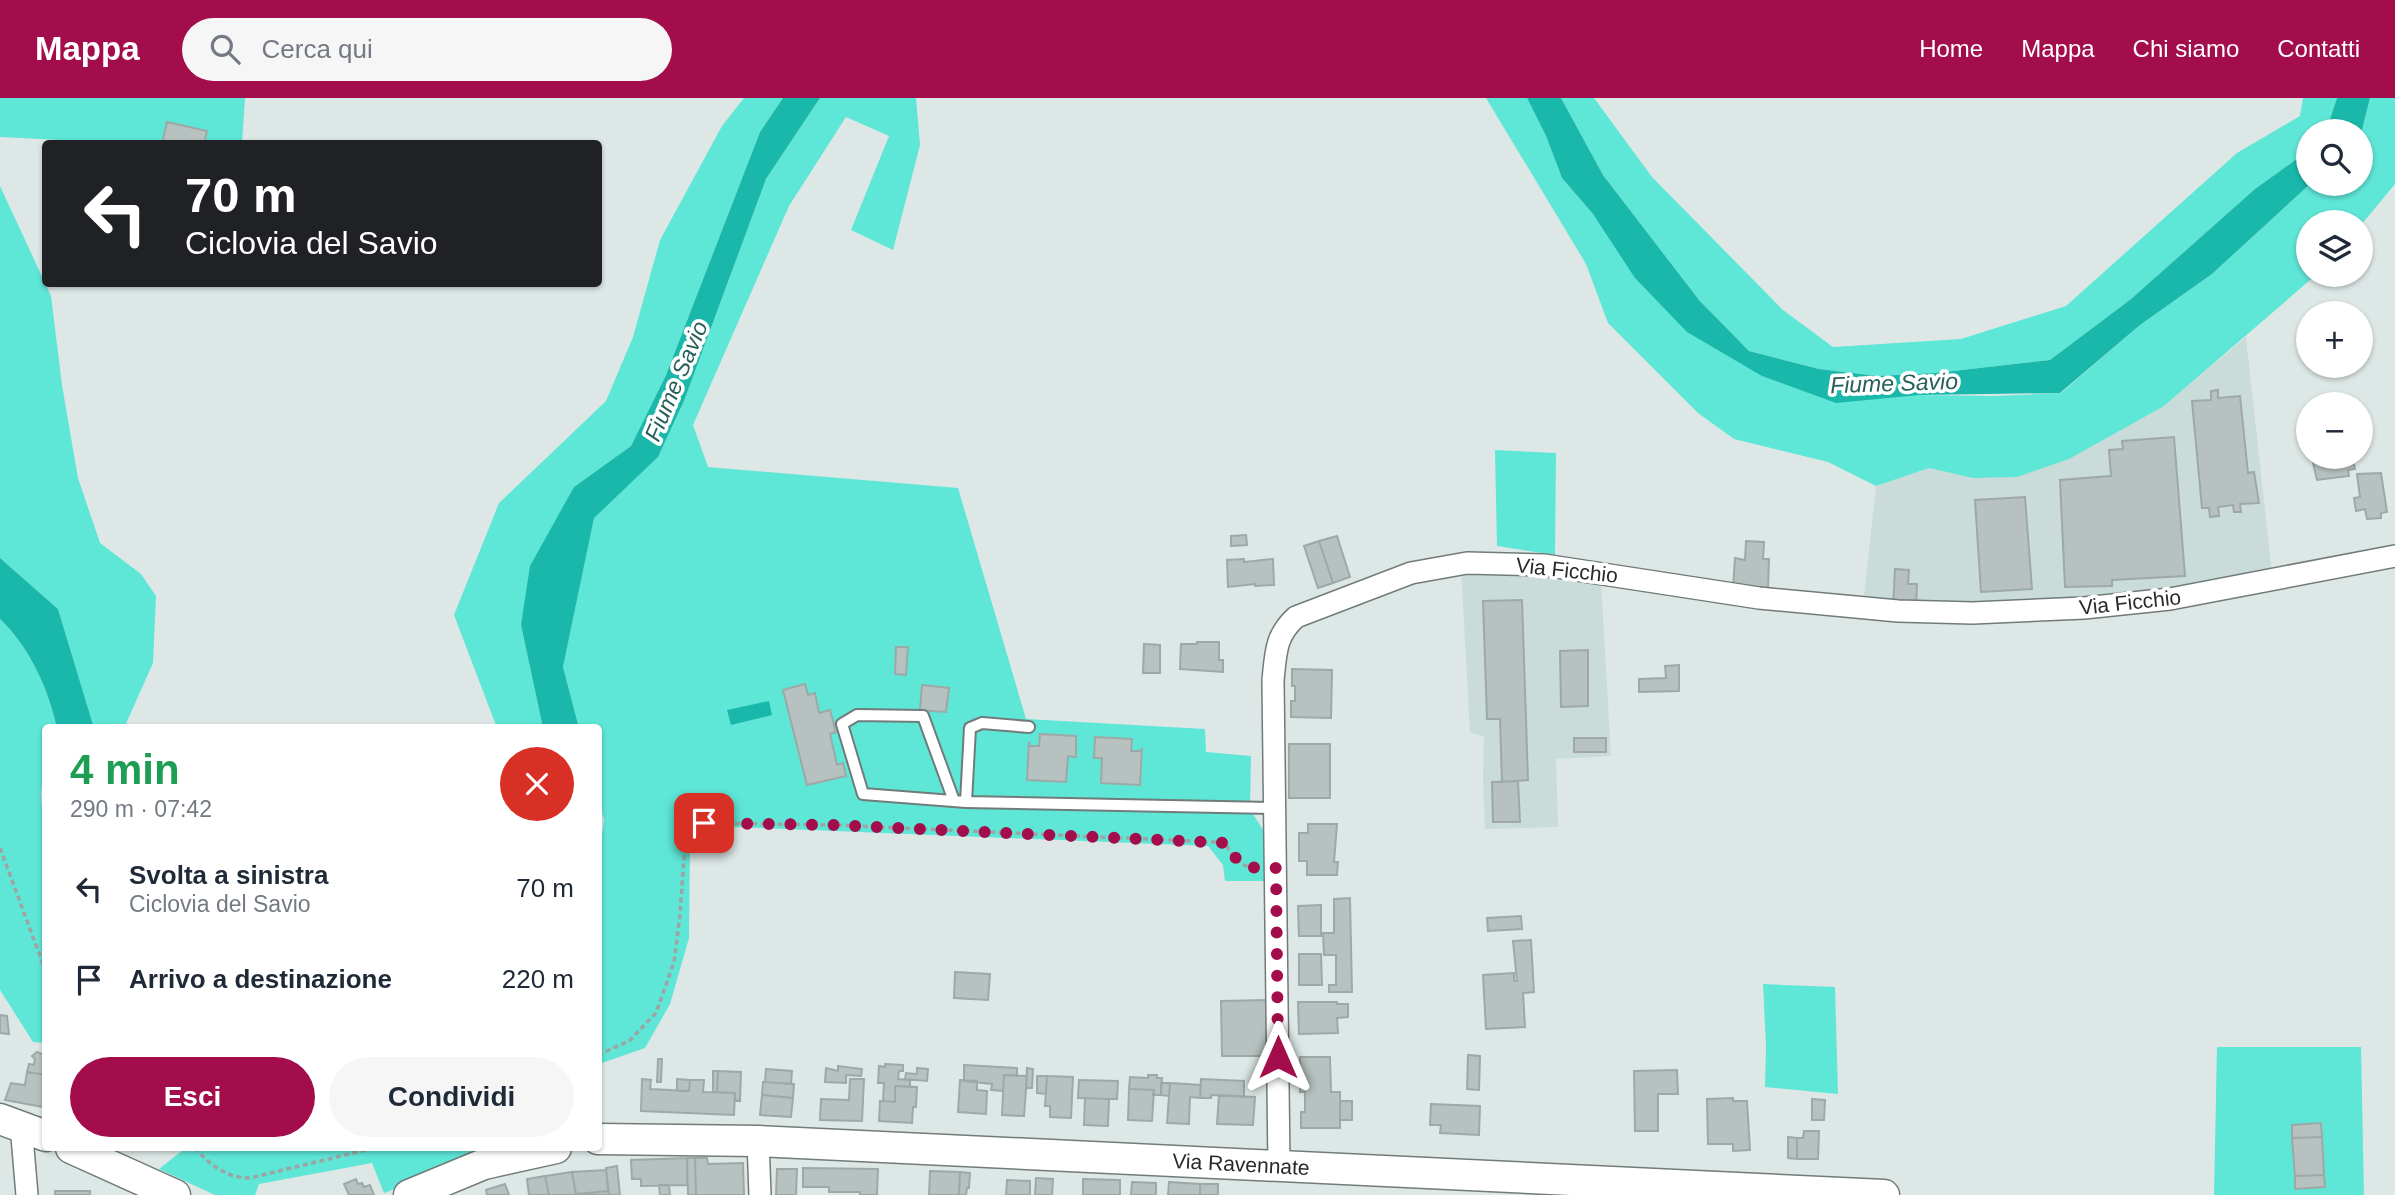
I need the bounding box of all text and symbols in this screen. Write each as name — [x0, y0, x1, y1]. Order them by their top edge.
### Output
search box — [182, 18, 672, 81]
text: Mappa — [35, 30, 140, 67]
icon: search — [206, 30, 244, 68]
text: Cerca qui — [262, 34, 373, 64]
text: Home — [1919, 35, 1983, 62]
text: Mappa — [2021, 35, 2095, 62]
text: Chi siamo — [2133, 35, 2239, 62]
text: Contatti — [2277, 35, 2360, 62]
map controls — [2296, 119, 2373, 469]
button: search — [2296, 119, 2373, 196]
icon: left — [70, 168, 161, 259]
text: 70 m — [185, 168, 297, 222]
button: layers — [2296, 210, 2373, 287]
text: Ciclovia del Savio — [185, 225, 438, 261]
button: + — [2296, 301, 2373, 378]
water label: Fiume Savio — [639, 317, 713, 445]
water label: Fiume Savio — [1830, 368, 1959, 398]
button: − — [2296, 392, 2373, 469]
street label: Via Ficchio — [1515, 553, 1619, 587]
street label: Via Ficchio — [2078, 585, 2182, 619]
text: 4 min — [70, 746, 180, 793]
button: close — [500, 747, 574, 821]
pin — [674, 793, 734, 853]
text: 290 m · 07:42 — [70, 796, 212, 822]
icon: arrive — [685, 804, 723, 842]
text: Svolta a sinistra — [129, 860, 328, 890]
icon: left — [70, 870, 108, 908]
text: 70 m — [516, 873, 574, 903]
text: Ciclovia del Savio — [129, 891, 311, 917]
icon: arrive — [70, 961, 108, 999]
text: Arrivo a destinazione — [129, 964, 392, 994]
text: 220 m — [502, 964, 574, 994]
position arrow — [1241, 1020, 1315, 1094]
button: Esci — [70, 1057, 315, 1137]
button: Condividi — [329, 1057, 574, 1137]
street label: Via Ravennate — [1172, 1149, 1310, 1179]

